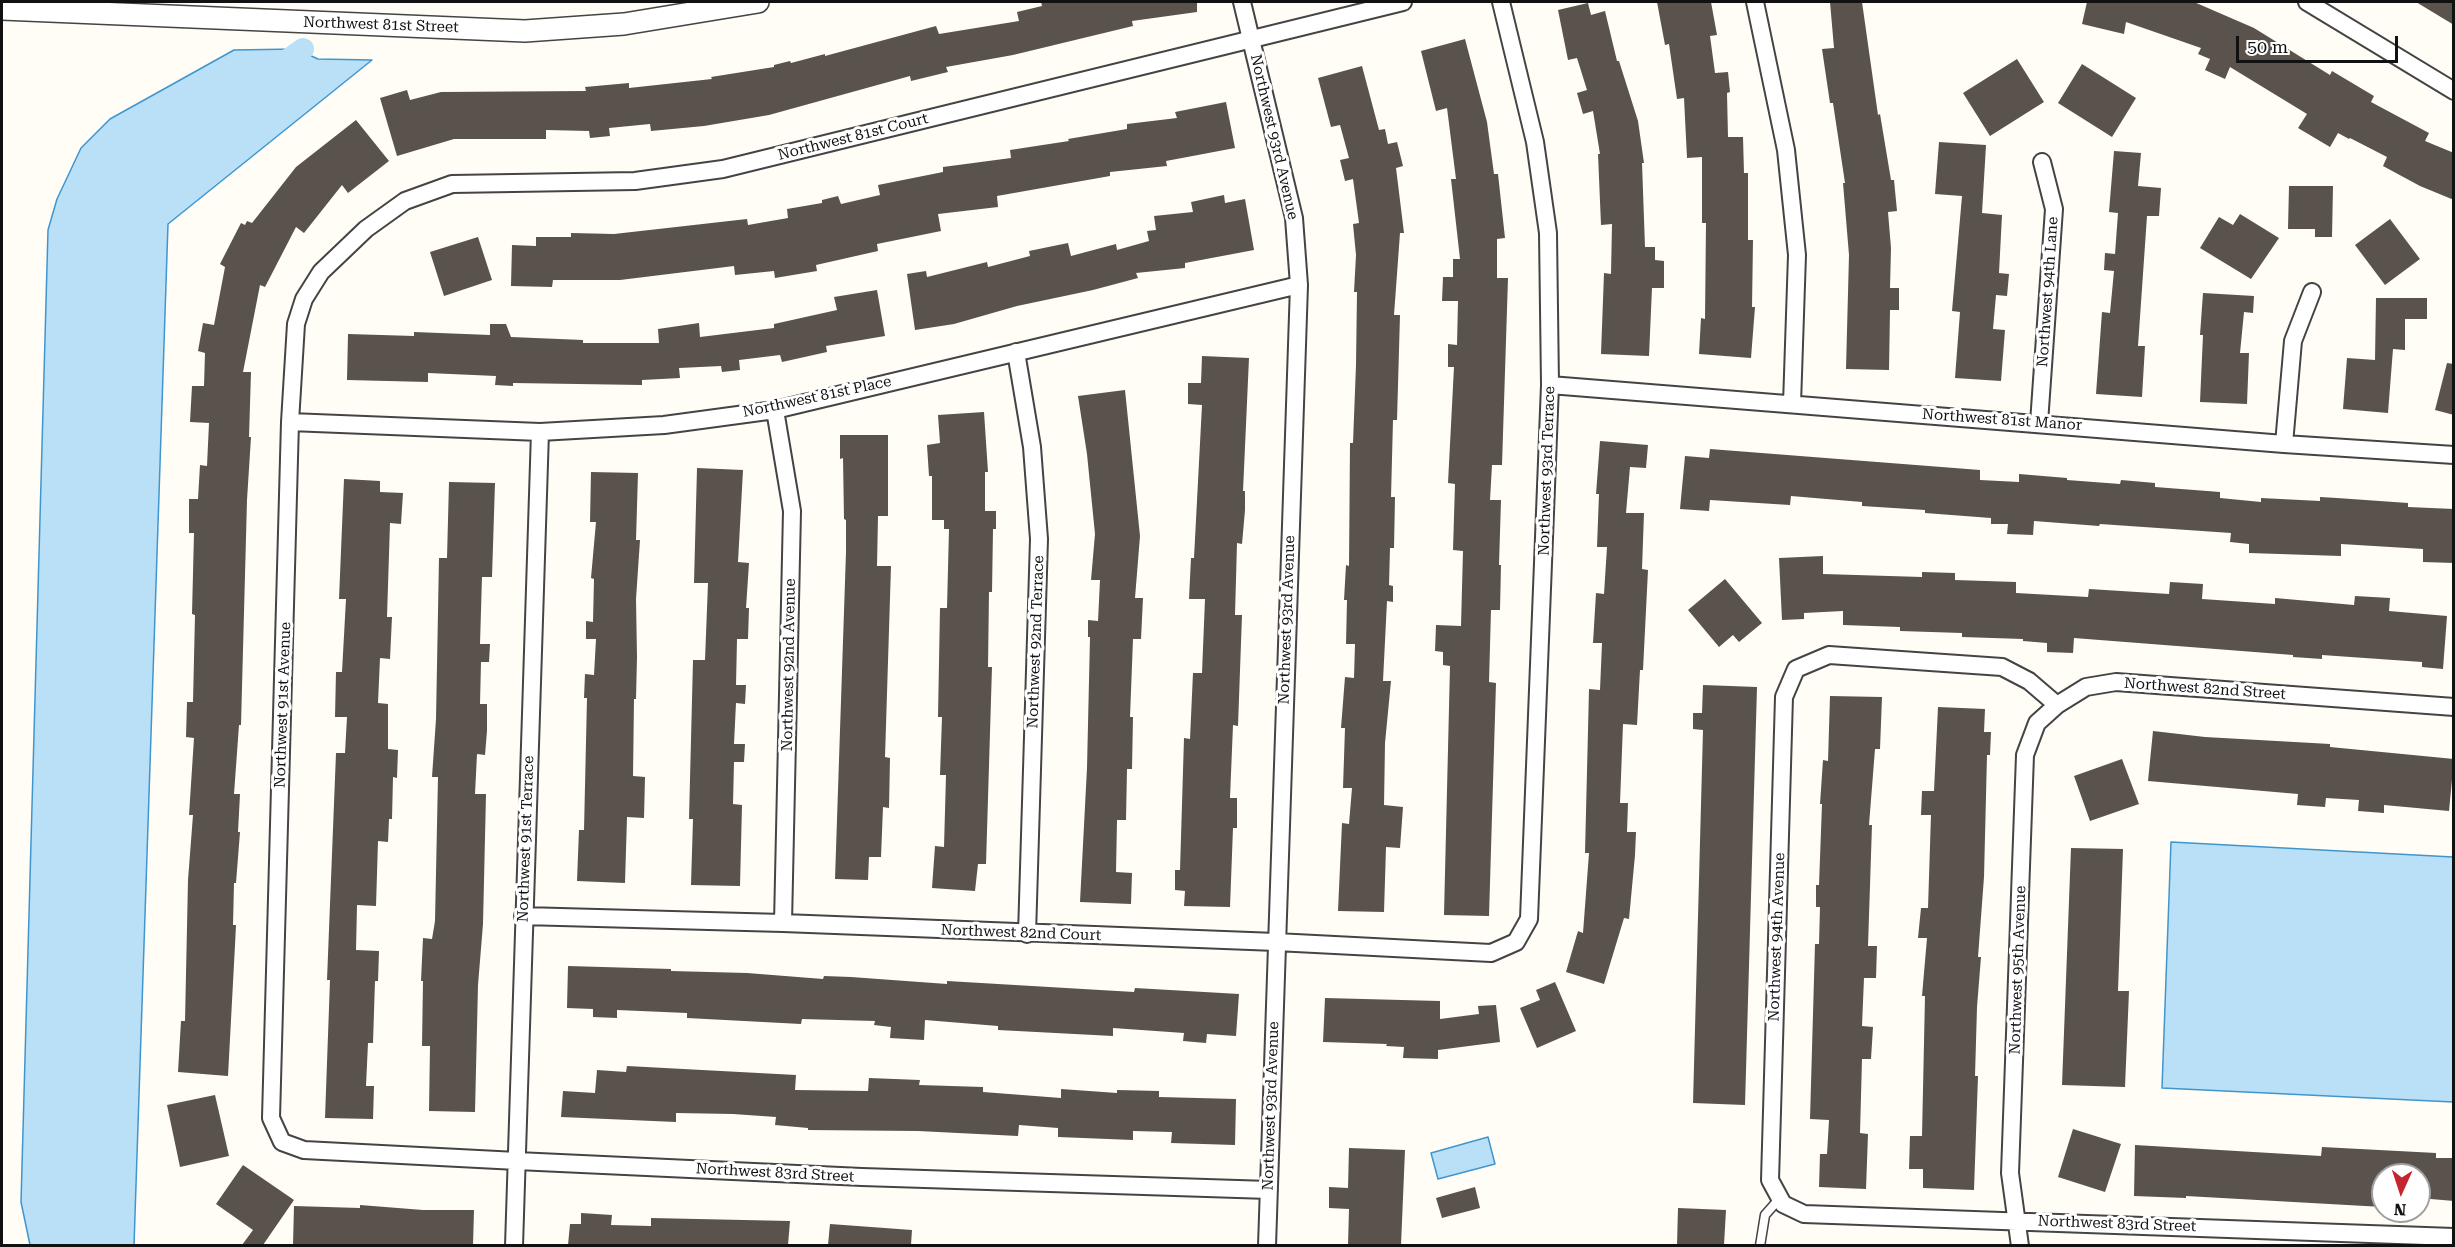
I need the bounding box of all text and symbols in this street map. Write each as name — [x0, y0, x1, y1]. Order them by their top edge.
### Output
street label: Northwest 81st Street — [303, 13, 459, 37]
scale bar — [2239, 24, 2401, 62]
text: 50 m — [2247, 36, 2288, 57]
street label: Northwest 93rd Avenue — [1246, 52, 1302, 222]
street label: Northwest 81st Court — [776, 110, 930, 164]
street label: Northwest 94th Lane — [2034, 216, 2062, 368]
street label: Northwest 81st Place — [741, 372, 893, 422]
street label: Northwest 93rd Terrace — [1535, 386, 1559, 556]
street label: Northwest 81st Manor — [1922, 405, 2082, 435]
street label: Northwest 93rd Avenue — [1275, 535, 1299, 705]
street label: Northwest 92nd Terrace — [1024, 555, 1048, 729]
street label: Northwest 92nd Avenue — [778, 578, 800, 752]
street label: Northwest 91st Avenue — [271, 621, 295, 789]
street label: Northwest 82nd Street — [2123, 674, 2287, 704]
street label: Northwest 91st Terrace — [514, 755, 538, 923]
street label: Northwest 94th Avenue — [1765, 852, 1789, 1022]
street label: Northwest 95th Avenue — [2006, 885, 2030, 1055]
street label: Northwest 82nd Court — [940, 921, 1102, 945]
street label: Northwest 93rd Avenue — [1259, 1021, 1283, 1191]
street label: Northwest 83rd Street — [695, 1160, 855, 1186]
north arrow — [2371, 1163, 2431, 1223]
text: N — [2393, 1200, 2407, 1219]
street label: Northwest 83rd Street — [2037, 1212, 2197, 1236]

